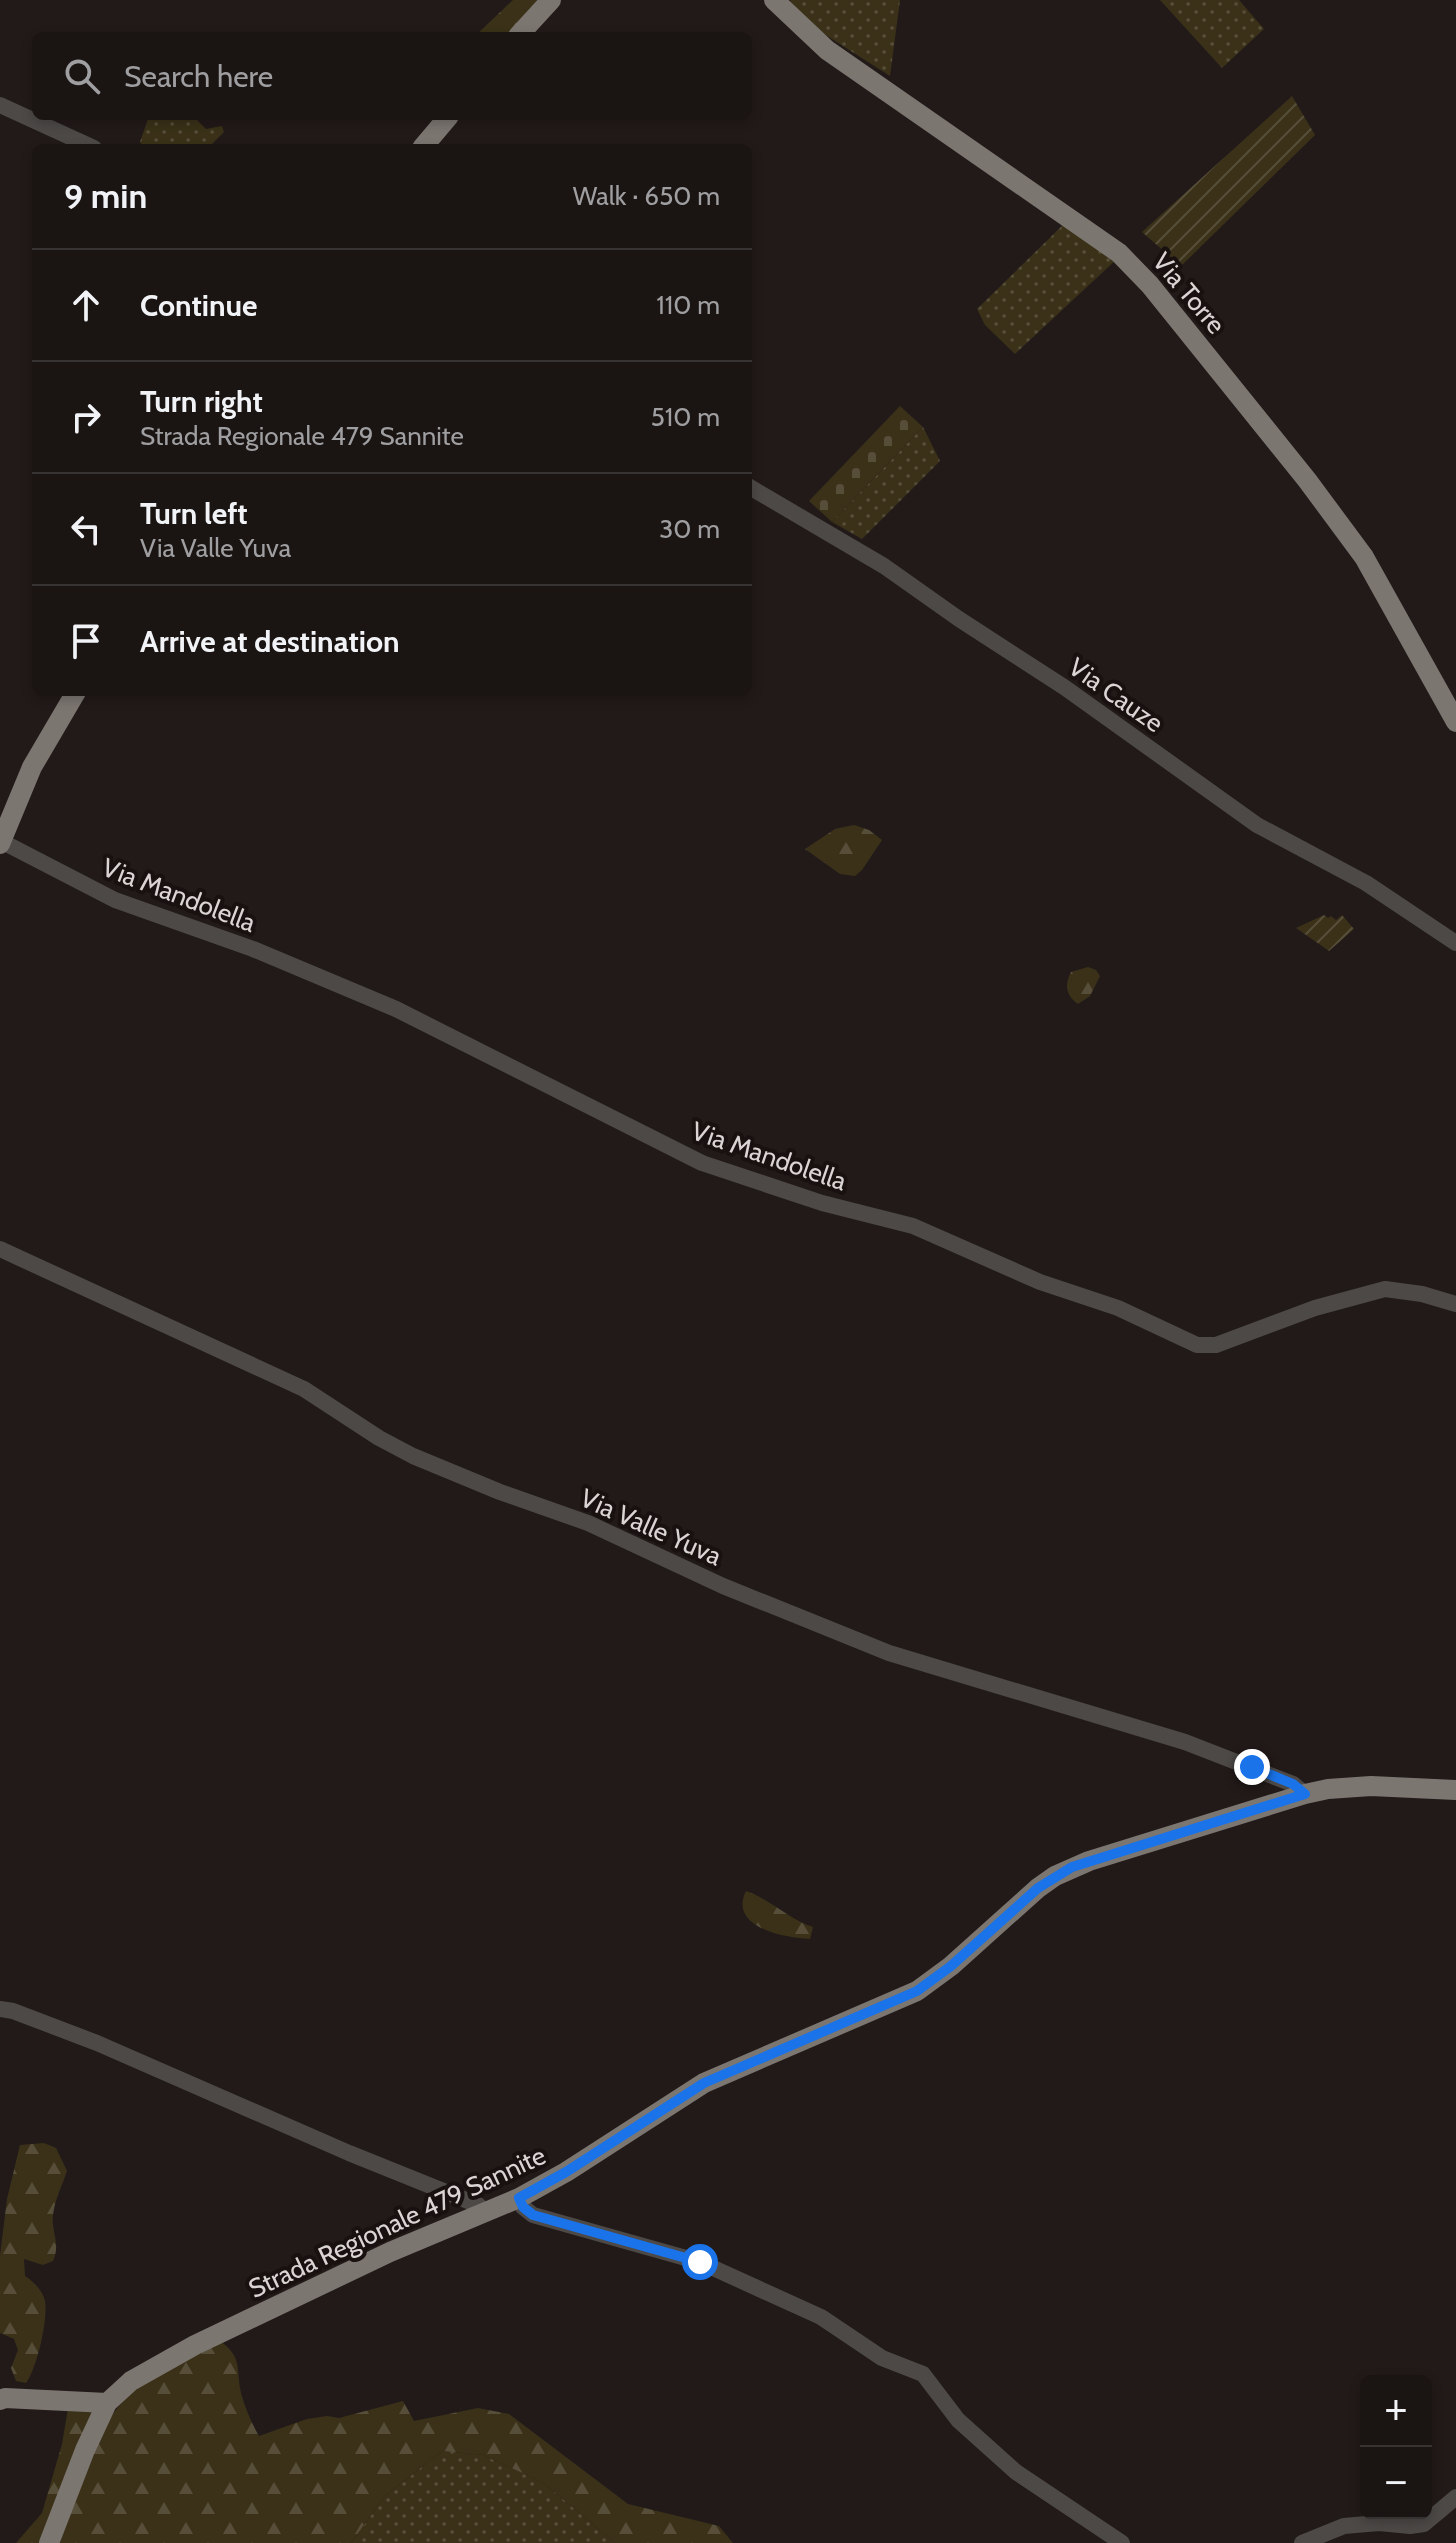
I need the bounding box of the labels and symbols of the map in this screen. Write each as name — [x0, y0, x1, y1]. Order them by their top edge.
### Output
street label: Via Torre — [1146, 246, 1232, 340]
street label: Via Cauze — [1062, 651, 1170, 739]
street label: Via Mandolella — [98, 851, 261, 939]
street label: Via Mandolella — [687, 1115, 851, 1198]
street label: Via Valle Yuva — [575, 1482, 727, 1573]
route end — [1234, 1749, 1270, 1785]
street label: Strada Regionale 479 Sannite — [244, 2139, 550, 2305]
route start — [682, 2244, 718, 2280]

